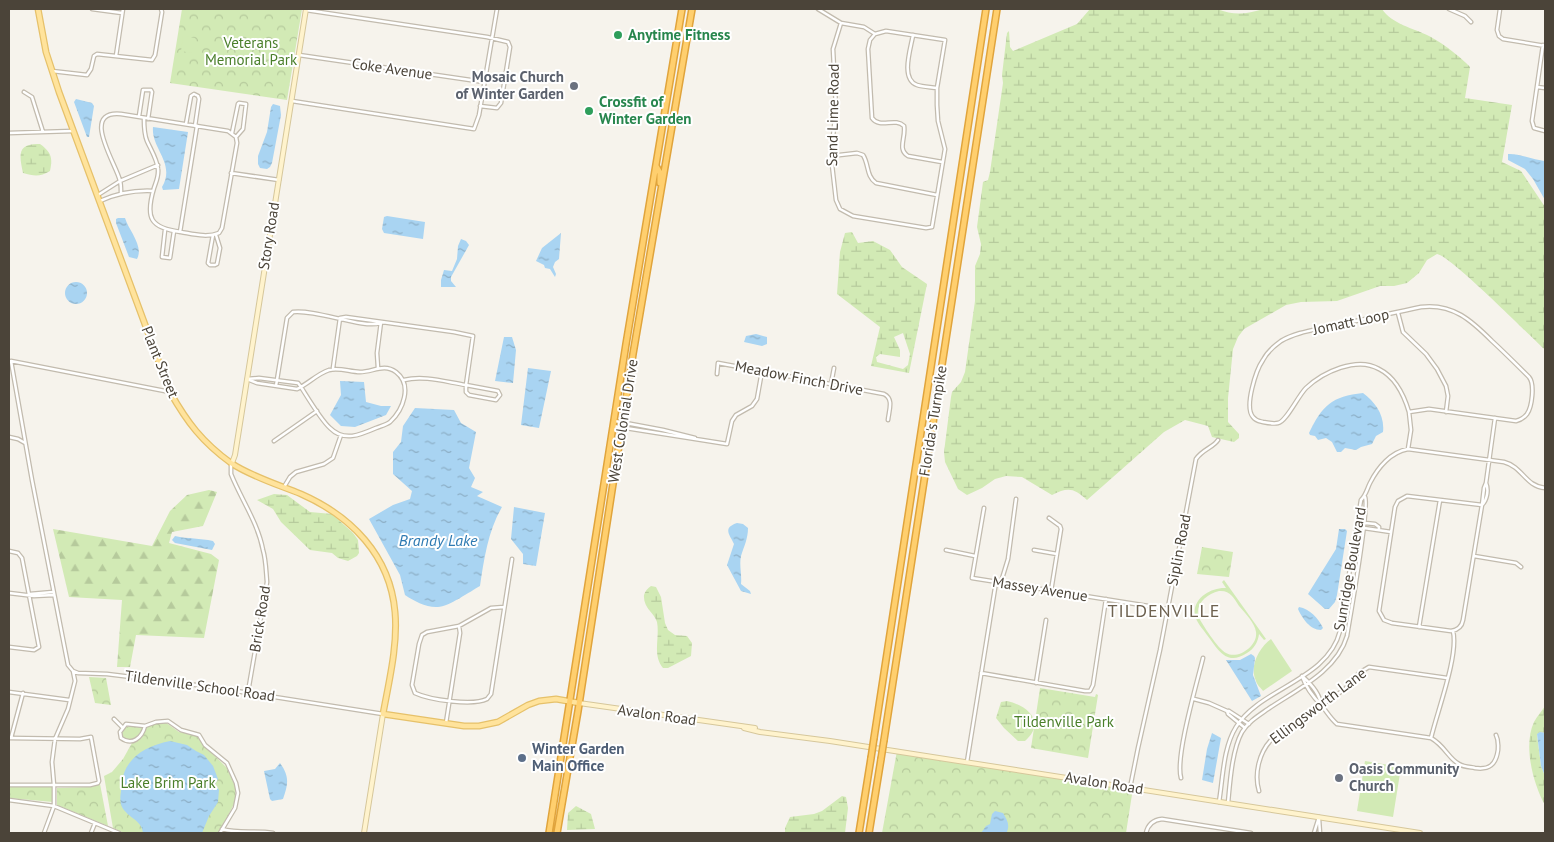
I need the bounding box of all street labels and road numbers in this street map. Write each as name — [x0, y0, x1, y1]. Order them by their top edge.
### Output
street label: Coke Avenue — [351, 53, 434, 84]
street label: Sand Lime Road — [822, 63, 843, 167]
street label: Story Road — [254, 201, 283, 271]
street label: Jomatt Loop — [1310, 304, 1391, 339]
street label: Plant Street — [137, 323, 183, 401]
street label: Meadow Finch Drive — [733, 356, 865, 399]
street label: West Colonial Drive — [603, 358, 642, 484]
street label: Florida's Turnpike — [914, 364, 951, 478]
street label: Sunridge Boulevard — [1329, 505, 1370, 632]
street label: Siplin Road — [1162, 513, 1195, 587]
street label: Massey Avenue — [991, 572, 1089, 605]
street label: Brick Road — [245, 584, 274, 654]
street label: Ellingsworth Lane — [1266, 663, 1370, 748]
street label: Tildenville School Road — [124, 666, 276, 705]
street label: Avalon Road — [616, 700, 698, 729]
street label: Avalon Road — [1063, 767, 1145, 798]

